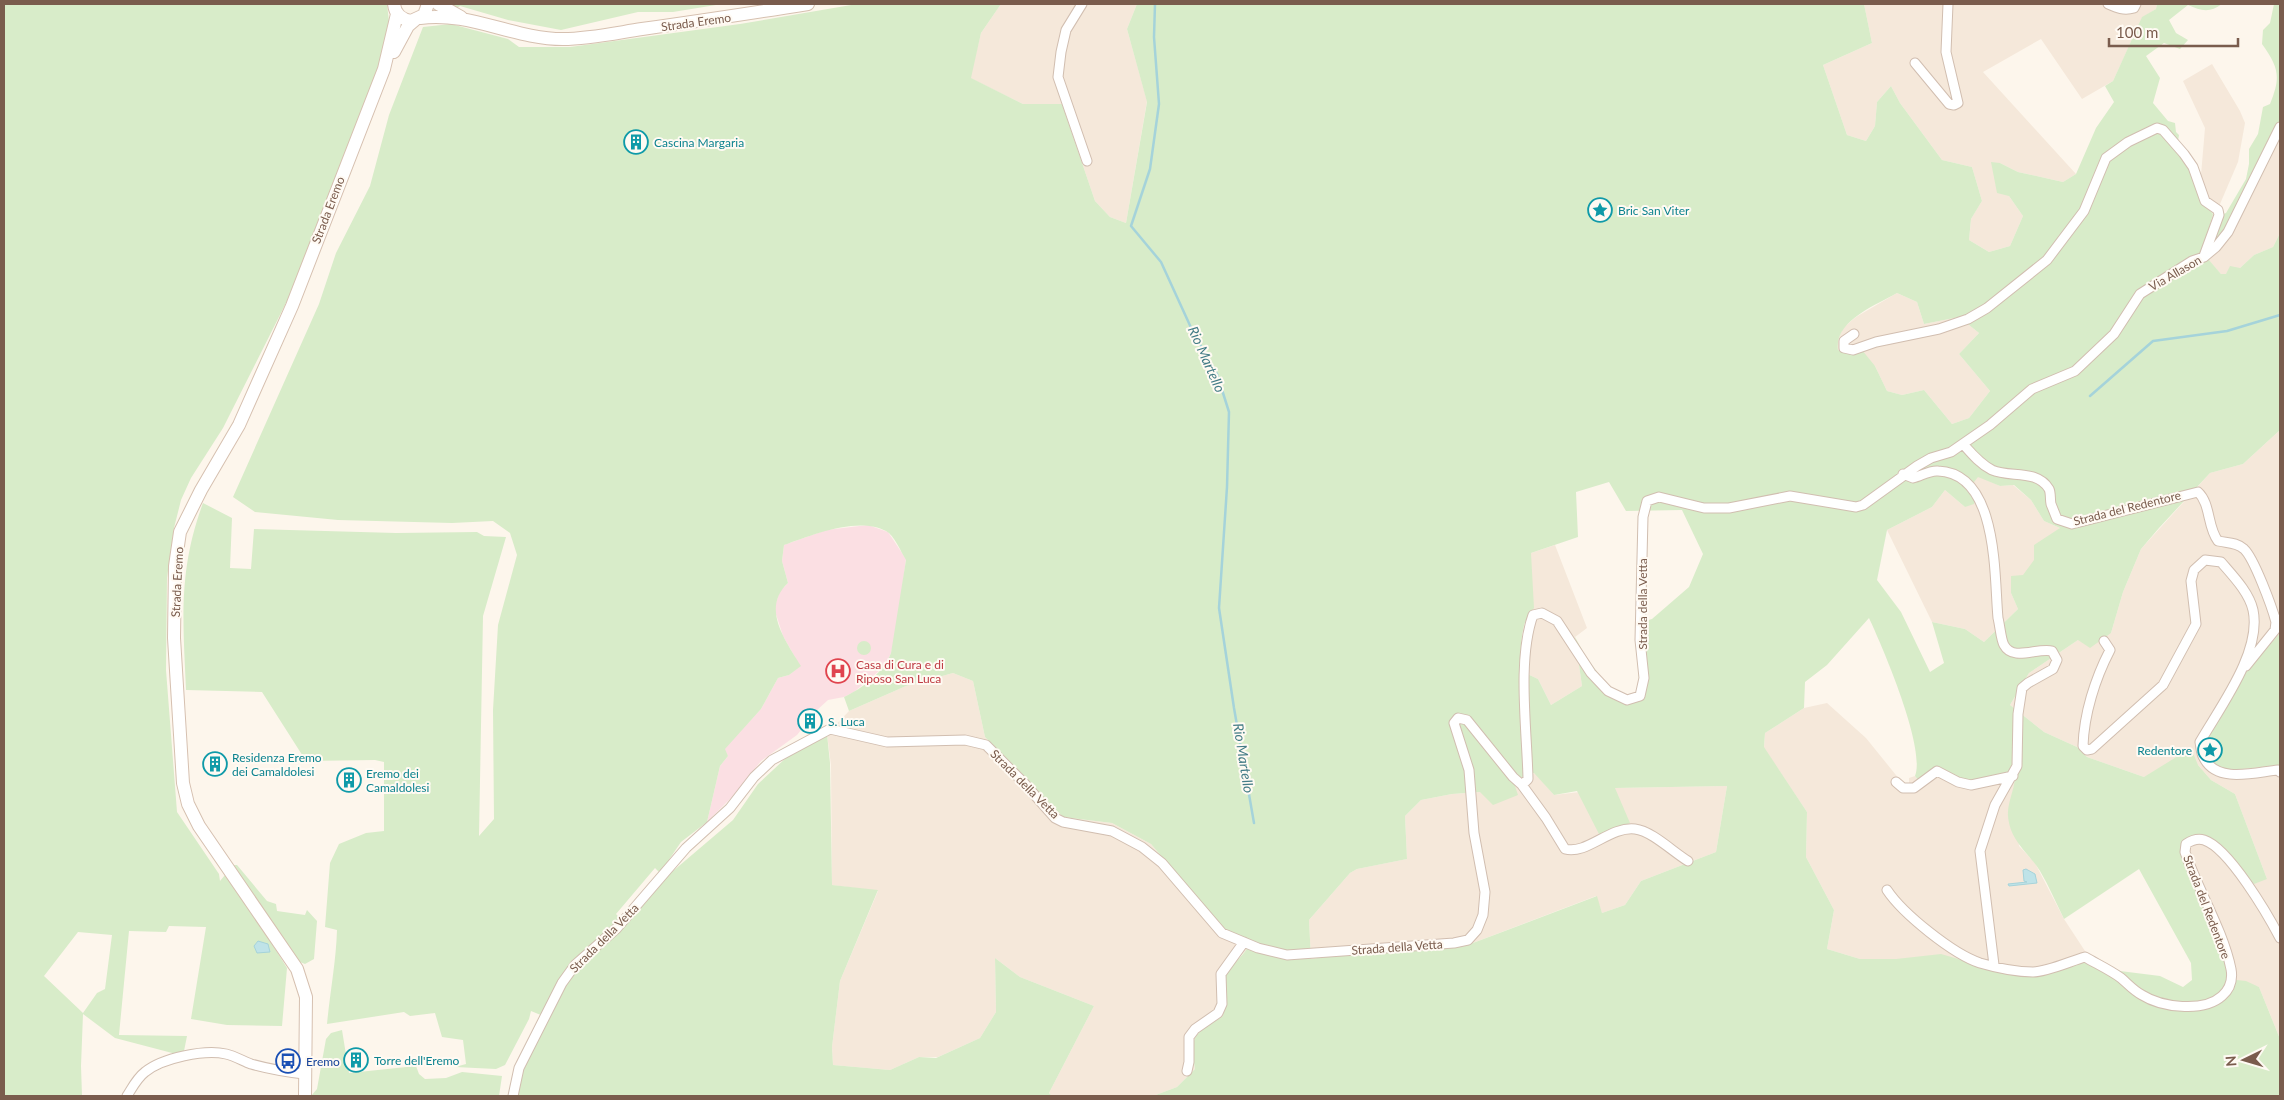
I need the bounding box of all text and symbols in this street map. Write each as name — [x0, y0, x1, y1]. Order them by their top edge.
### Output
street label: Strada Eremo — [660, 10, 732, 34]
scale bar — [2109, 15, 2238, 47]
text: 100 m — [2116, 23, 2158, 41]
building icon: Cascina Margaria — [623, 129, 649, 155]
place label: Cascina Margaria — [654, 135, 744, 150]
street label: Strada Eremo — [308, 174, 348, 246]
place icon: Bric San Viter — [1587, 197, 1613, 223]
place label: Bric San Viter — [1618, 203, 1690, 218]
street label: Via Allason — [2146, 252, 2204, 294]
water label: Rio Martello — [1185, 323, 1229, 395]
street label: Strada del Redentore — [2072, 487, 2182, 529]
street label: Strada Eremo — [168, 546, 186, 618]
street label: Strada della Vetta — [1635, 558, 1650, 650]
place label: Casa di Cura e di Riposo San Luca — [856, 657, 944, 686]
hospital icon: Casa di Cura e di Riposo San Luca — [825, 658, 851, 684]
building icon: S. Luca — [797, 708, 823, 734]
place label: S. Luca — [828, 714, 865, 729]
water label: Rio Martello — [1230, 722, 1258, 794]
place icon: Redentore — [2197, 737, 2223, 763]
place label: Redentore — [2137, 743, 2192, 758]
street label: Strada della Vetta — [987, 746, 1063, 822]
place label: Residenza Eremo dei Camaldolesi — [232, 750, 322, 779]
building icon: Residenza Eremo dei Camaldolesi — [202, 751, 228, 777]
place label: Eremo dei Camaldolesi — [366, 766, 430, 795]
building icon: Eremo dei Camaldolesi — [336, 767, 362, 793]
street label: Strada del Redentore — [2180, 853, 2234, 961]
street label: Strada della Vetta — [566, 900, 642, 976]
street label: Strada della Vetta — [1351, 936, 1443, 958]
north arrow — [2219, 1035, 2269, 1085]
building icon: Torre dell'Eremo — [343, 1047, 369, 1073]
bus stop icon: Eremo — [275, 1048, 301, 1074]
place label: Torre dell'Eremo — [374, 1053, 460, 1068]
place label: Eremo — [306, 1054, 340, 1069]
text: N — [2222, 1055, 2239, 1067]

